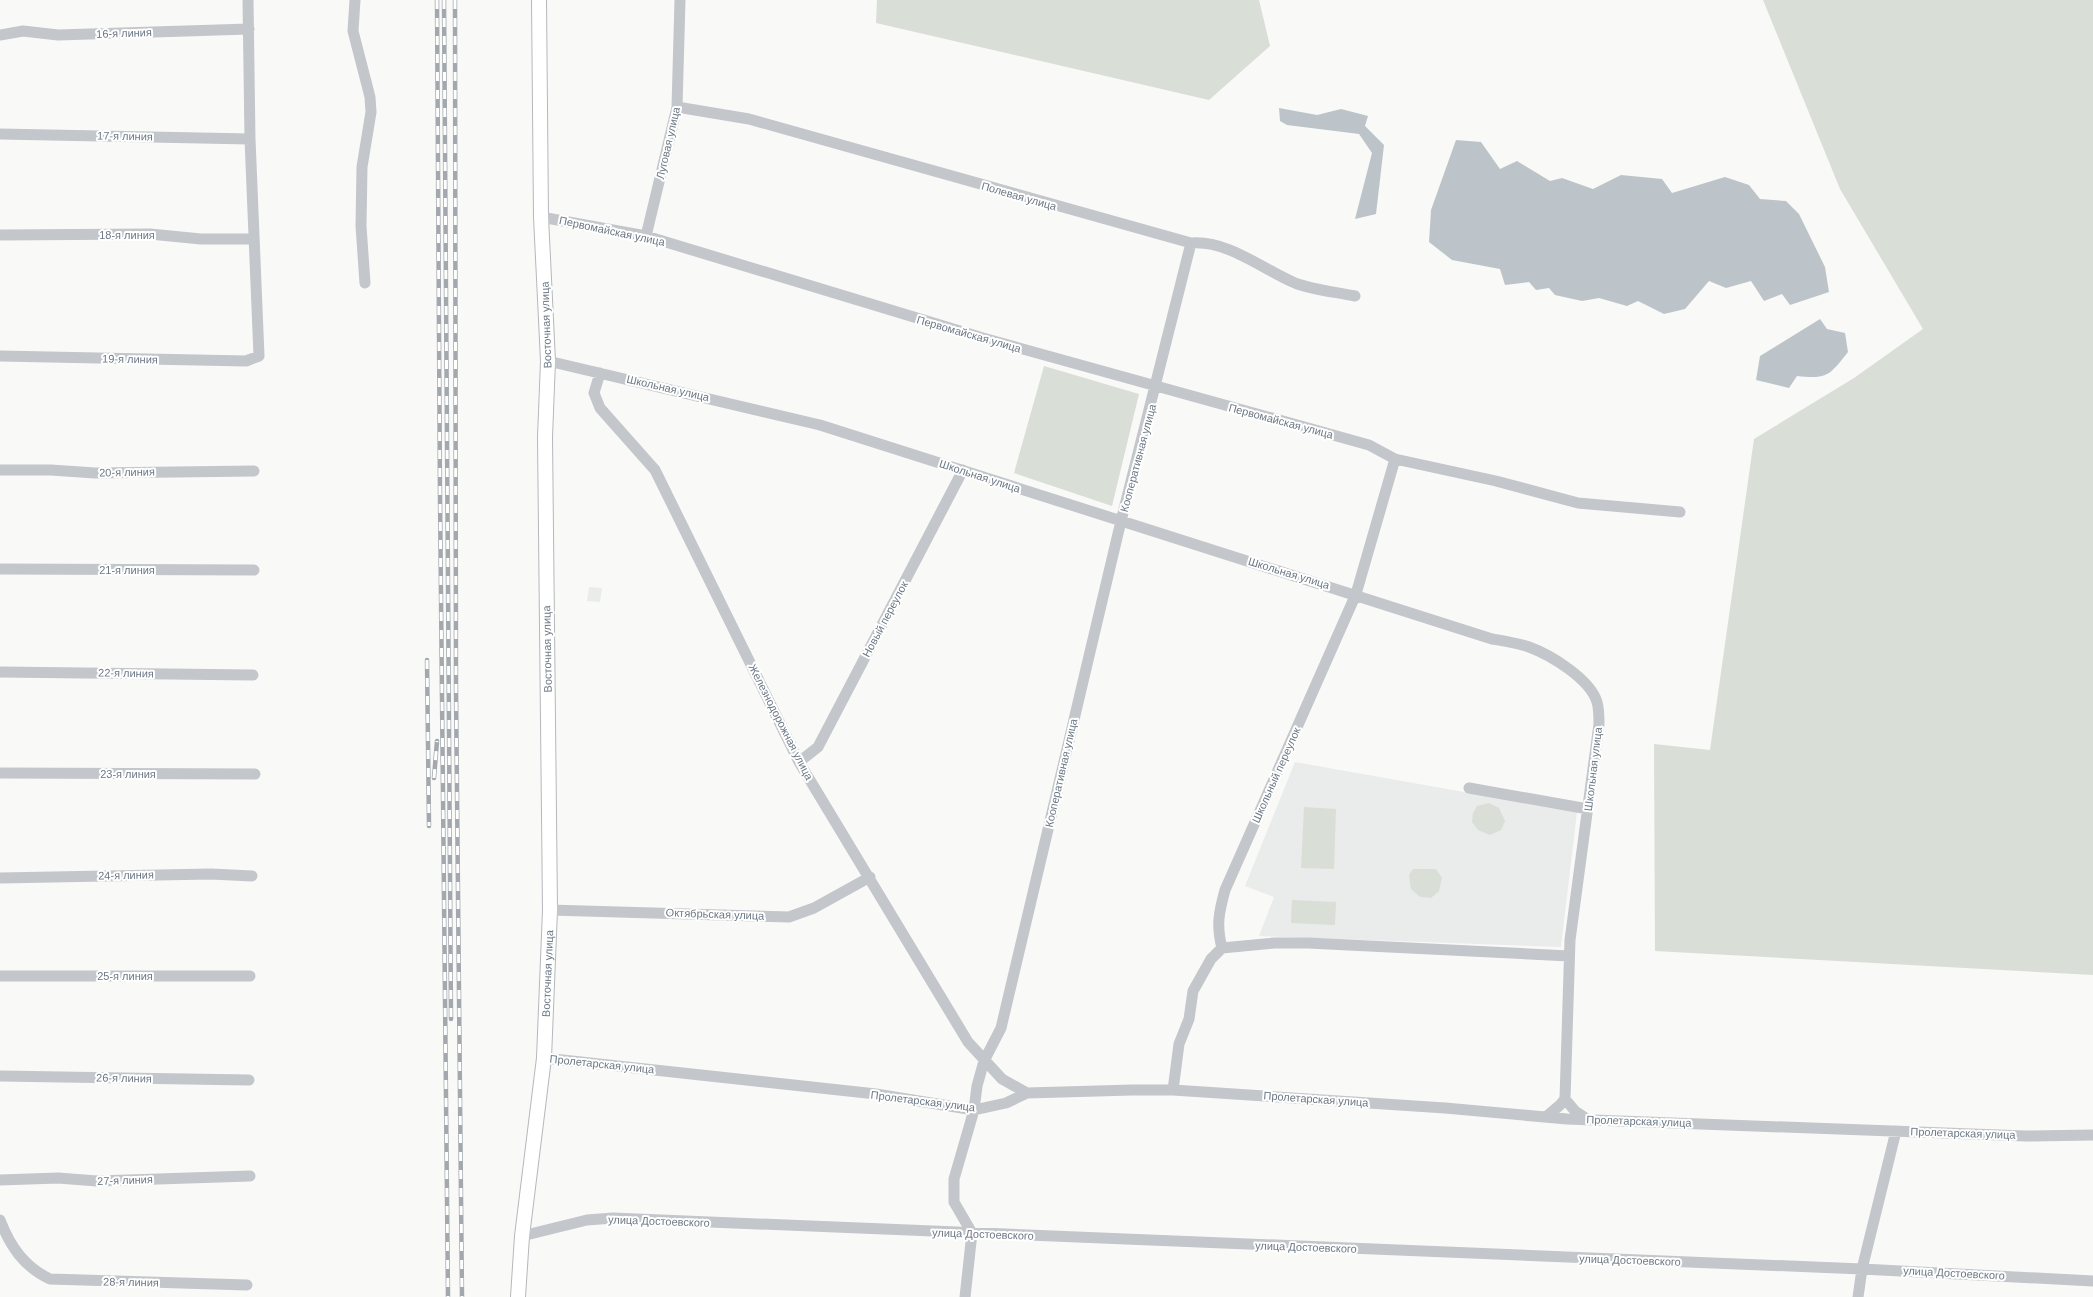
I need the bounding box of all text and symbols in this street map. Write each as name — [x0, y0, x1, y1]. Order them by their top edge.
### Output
street label: 16-я линия — [96, 26, 152, 40]
street label: Луговая улица — [654, 105, 682, 180]
street label: 17-я линия — [97, 130, 153, 142]
street label: Полевая улица — [980, 180, 1059, 213]
street label: Первомайская улица — [558, 214, 667, 248]
street label: 18-я линия — [99, 229, 155, 241]
street label: Восточная улица — [538, 280, 554, 369]
street label: Первомайская улица — [916, 313, 1023, 355]
street label: 19-я линия — [102, 353, 158, 365]
street label: Школьная улица — [625, 373, 711, 404]
street label: Первомайская улица — [1227, 401, 1335, 441]
street label: Кооперативная улица — [1118, 402, 1158, 513]
street label: Школьная улица — [938, 457, 1023, 495]
street label: 20-я линия — [99, 466, 155, 478]
street label: Школьная улица — [1247, 555, 1332, 591]
street label: 21-я линия — [99, 564, 155, 576]
street label: Новый переулок — [860, 579, 910, 659]
street label: Восточная улица — [540, 605, 554, 693]
street label: Железнодорожная улица — [746, 662, 816, 783]
street label: 22-я линия — [98, 667, 154, 679]
street label: Кооперативная улица — [1043, 717, 1080, 829]
street label: Школьный переулок — [1250, 725, 1303, 825]
street label: Школьная улица — [1582, 725, 1604, 812]
street label: 23-я линия — [100, 768, 156, 780]
street label: 24-я линия — [98, 869, 154, 881]
street label: Октябрьская улица — [666, 906, 765, 922]
street label: Восточная улица — [540, 929, 555, 1017]
street label: 25-я линия — [97, 970, 153, 982]
street label: Пролетарская улица — [549, 1053, 656, 1076]
street label: 26-я линия — [96, 1072, 152, 1084]
street label: Пролетарская улица — [870, 1089, 977, 1113]
street label: Пролетарская улица — [1263, 1089, 1370, 1109]
street label: Пролетарская улица — [1586, 1113, 1693, 1129]
street label: Пролетарская улица — [1910, 1125, 2017, 1141]
street label: 27-я линия — [97, 1173, 153, 1187]
street label: улица Достоевского — [608, 1213, 710, 1229]
street label: улица Достоевского — [932, 1226, 1034, 1242]
street label: улица Достоевского — [1255, 1239, 1357, 1255]
street label: улица Достоевского — [1579, 1252, 1681, 1268]
street label: улица Достоевского — [1903, 1264, 2005, 1282]
street label: 28-я линия — [103, 1276, 159, 1288]

